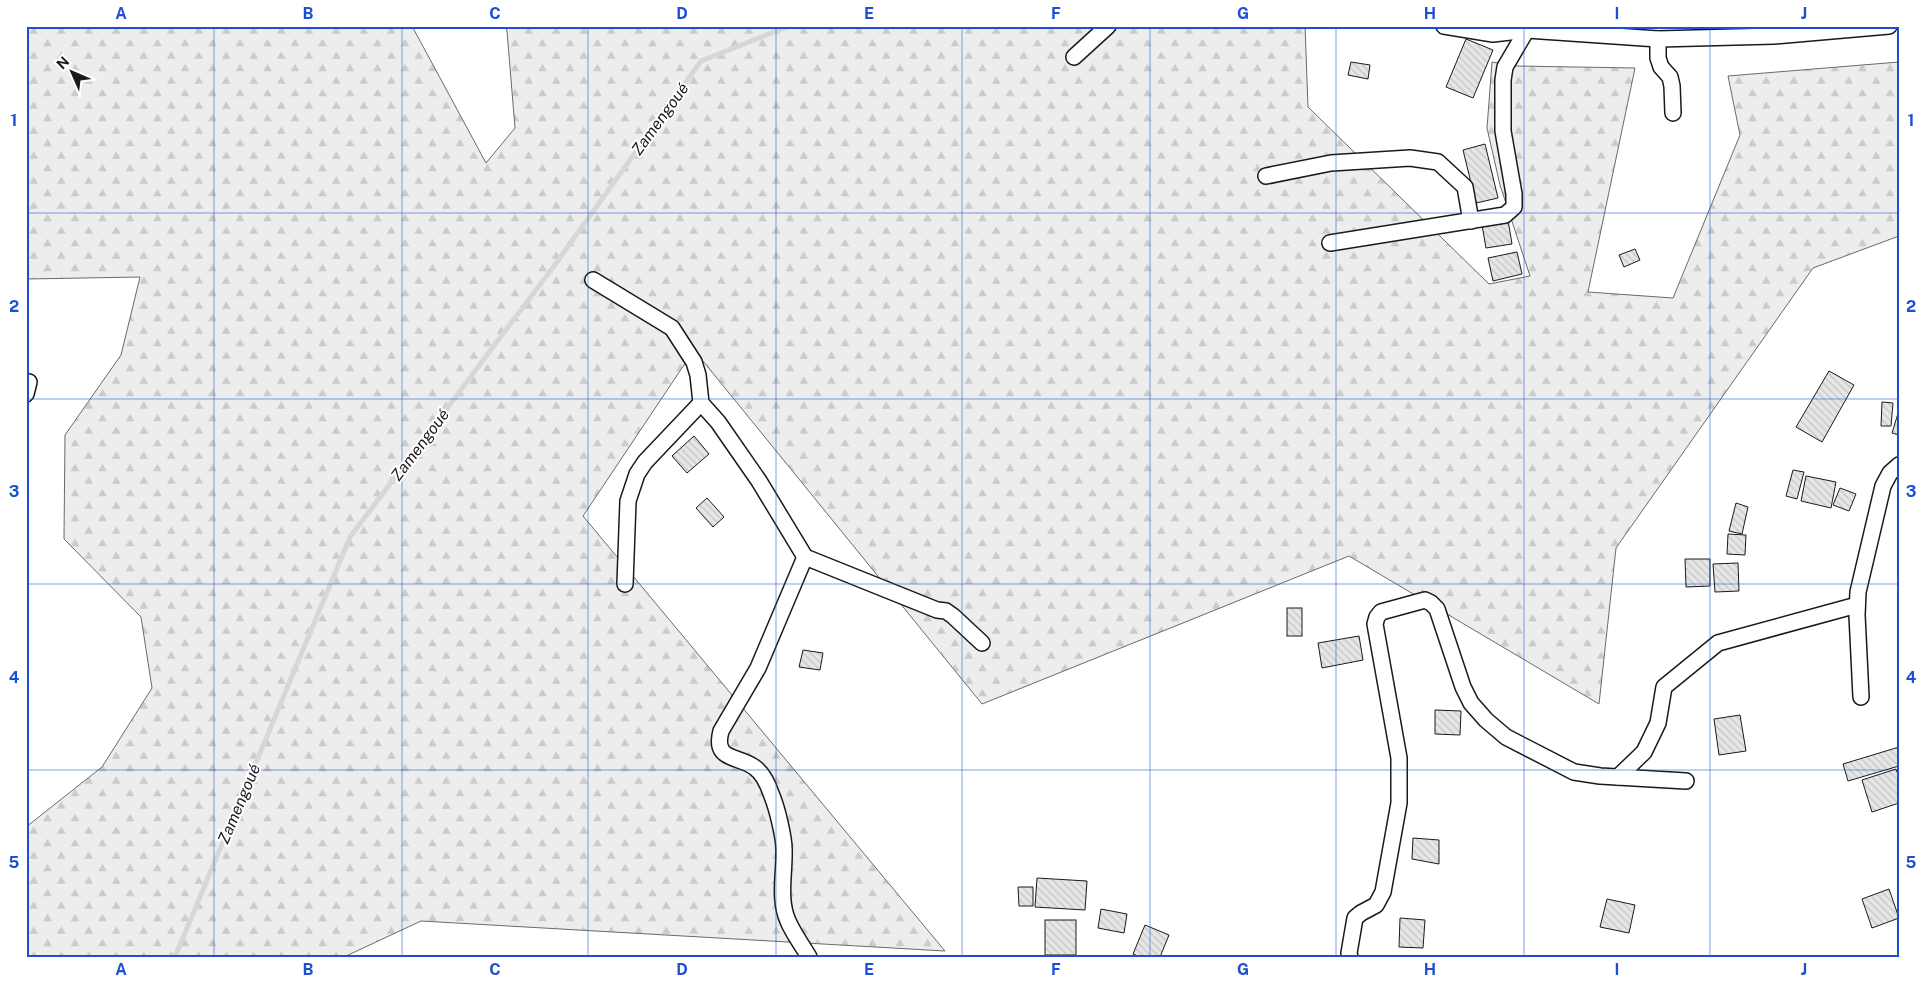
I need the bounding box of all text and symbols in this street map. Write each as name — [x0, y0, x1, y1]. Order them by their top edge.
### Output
text: A — [115, 4, 127, 23]
text: B — [303, 4, 314, 23]
text: C — [489, 4, 501, 23]
text: D — [676, 4, 688, 23]
text: E — [864, 4, 874, 23]
text: F — [1051, 4, 1061, 23]
text: G — [1237, 4, 1249, 23]
text: H — [1424, 4, 1436, 23]
text: I — [1615, 4, 1619, 23]
text: J — [1801, 4, 1807, 23]
north arrow — [48, 48, 98, 98]
text: N — [53, 53, 72, 72]
water label: Zamengoué — [627, 79, 693, 159]
text: 1 — [11, 111, 17, 130]
text: 1 — [1908, 111, 1914, 130]
text: 2 — [9, 297, 19, 316]
text: 2 — [1906, 297, 1916, 316]
water label: Zamengoué — [387, 405, 453, 485]
text: 3 — [9, 482, 19, 501]
text: 3 — [1906, 482, 1916, 501]
text: 4 — [9, 668, 20, 687]
text: 4 — [1906, 668, 1917, 687]
water label: Zamengoué — [214, 761, 264, 847]
text: 5 — [9, 853, 20, 872]
text: 5 — [1906, 853, 1917, 872]
text: A — [115, 960, 127, 979]
text: B — [303, 960, 314, 979]
text: C — [489, 960, 501, 979]
text: D — [676, 960, 688, 979]
text: E — [864, 960, 874, 979]
text: F — [1051, 960, 1061, 979]
text: G — [1237, 960, 1249, 979]
text: H — [1424, 960, 1436, 979]
text: I — [1615, 960, 1619, 979]
text: J — [1801, 960, 1807, 979]

